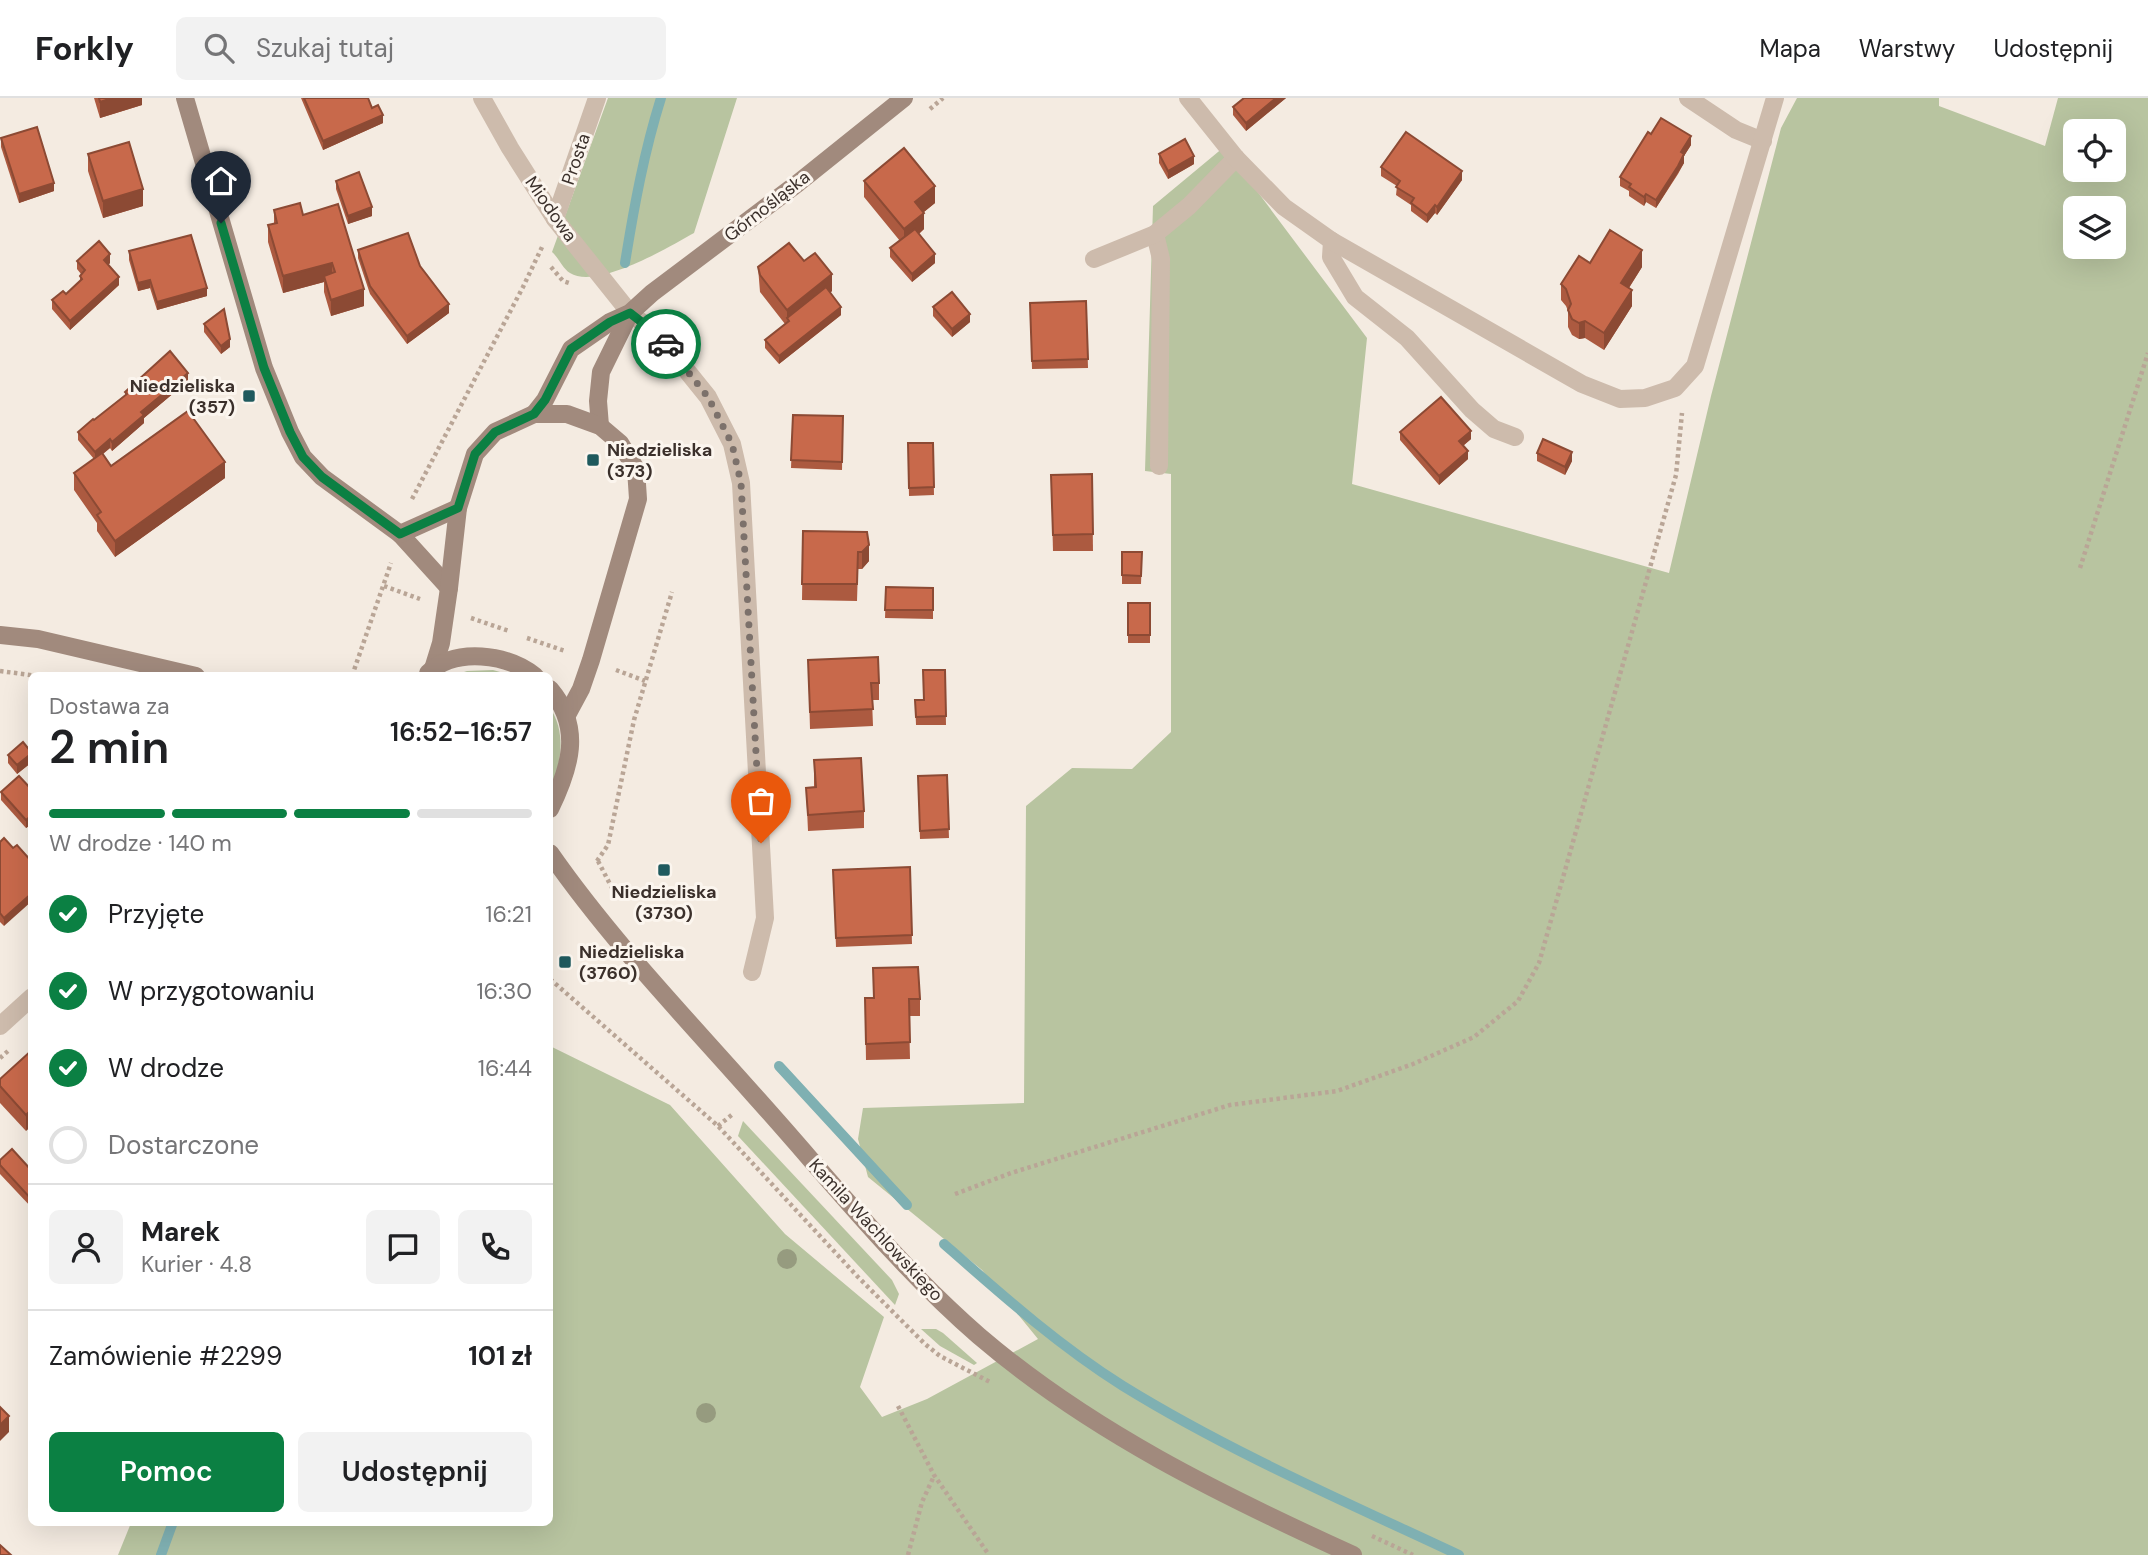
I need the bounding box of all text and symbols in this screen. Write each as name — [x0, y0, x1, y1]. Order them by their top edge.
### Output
search box — [176, 17, 666, 80]
text: Forkly — [35, 27, 134, 70]
icon: search — [200, 29, 238, 67]
text: Szukaj tutaj — [256, 31, 394, 65]
text: Mapa — [1759, 33, 1821, 64]
text: Warstwy — [1859, 33, 1955, 64]
text: Udostępnij — [1993, 33, 2113, 64]
map controls — [2063, 119, 2126, 259]
button: locate — [2063, 119, 2126, 182]
street label: Prosta — [556, 130, 596, 188]
pin — [191, 151, 251, 223]
icon: home — [202, 162, 240, 200]
street label: Górnośląska — [719, 165, 815, 247]
street label: Miodowa — [520, 171, 582, 247]
button: layers — [2063, 196, 2126, 259]
courier — [631, 309, 701, 379]
icon: car — [647, 325, 685, 363]
place label: Niedzieliska (357) — [130, 374, 235, 419]
marker: Niedzieliska (357) — [241, 388, 257, 404]
place label: Niedzieliska (373) — [607, 438, 712, 483]
marker: Niedzieliska (373) — [585, 452, 601, 468]
text: Dostawa za — [49, 691, 170, 721]
text: 16:52–16:57 — [390, 715, 532, 749]
text: 2 min — [49, 717, 169, 777]
pin — [731, 771, 791, 843]
icon: bag — [742, 782, 780, 820]
text: W drodze · 140 m — [49, 828, 232, 858]
marker: Niedzieliska (3730) — [656, 862, 672, 878]
place label: Niedzieliska (3730) — [611, 880, 717, 925]
icon: check — [49, 895, 87, 933]
text: Przyjęte — [108, 897, 204, 931]
text: 16:21 — [485, 899, 532, 929]
place label: Niedzieliska (3760) — [579, 940, 684, 985]
marker: Niedzieliska (3760) — [557, 954, 573, 970]
icon: check — [49, 972, 87, 1010]
text: W przygotowaniu — [108, 974, 315, 1008]
text: 16:30 — [476, 976, 532, 1006]
icon: check — [49, 1049, 87, 1087]
text: W drodze — [108, 1051, 224, 1085]
text: 16:44 — [478, 1053, 532, 1083]
text: Dostarczone — [108, 1128, 259, 1162]
street label: Kamila Wachlowskiego — [803, 1153, 949, 1307]
button: person — [49, 1210, 123, 1284]
button: chat — [366, 1210, 440, 1284]
button: phone — [458, 1210, 532, 1284]
text: Marek — [141, 1215, 220, 1249]
text: Kurier · 4.8 — [141, 1249, 252, 1279]
text: Zamówienie #2299 — [49, 1339, 282, 1373]
text: 101 zł — [468, 1339, 532, 1373]
button: Pomoc — [49, 1432, 284, 1512]
button: Udostępnij — [298, 1432, 532, 1512]

